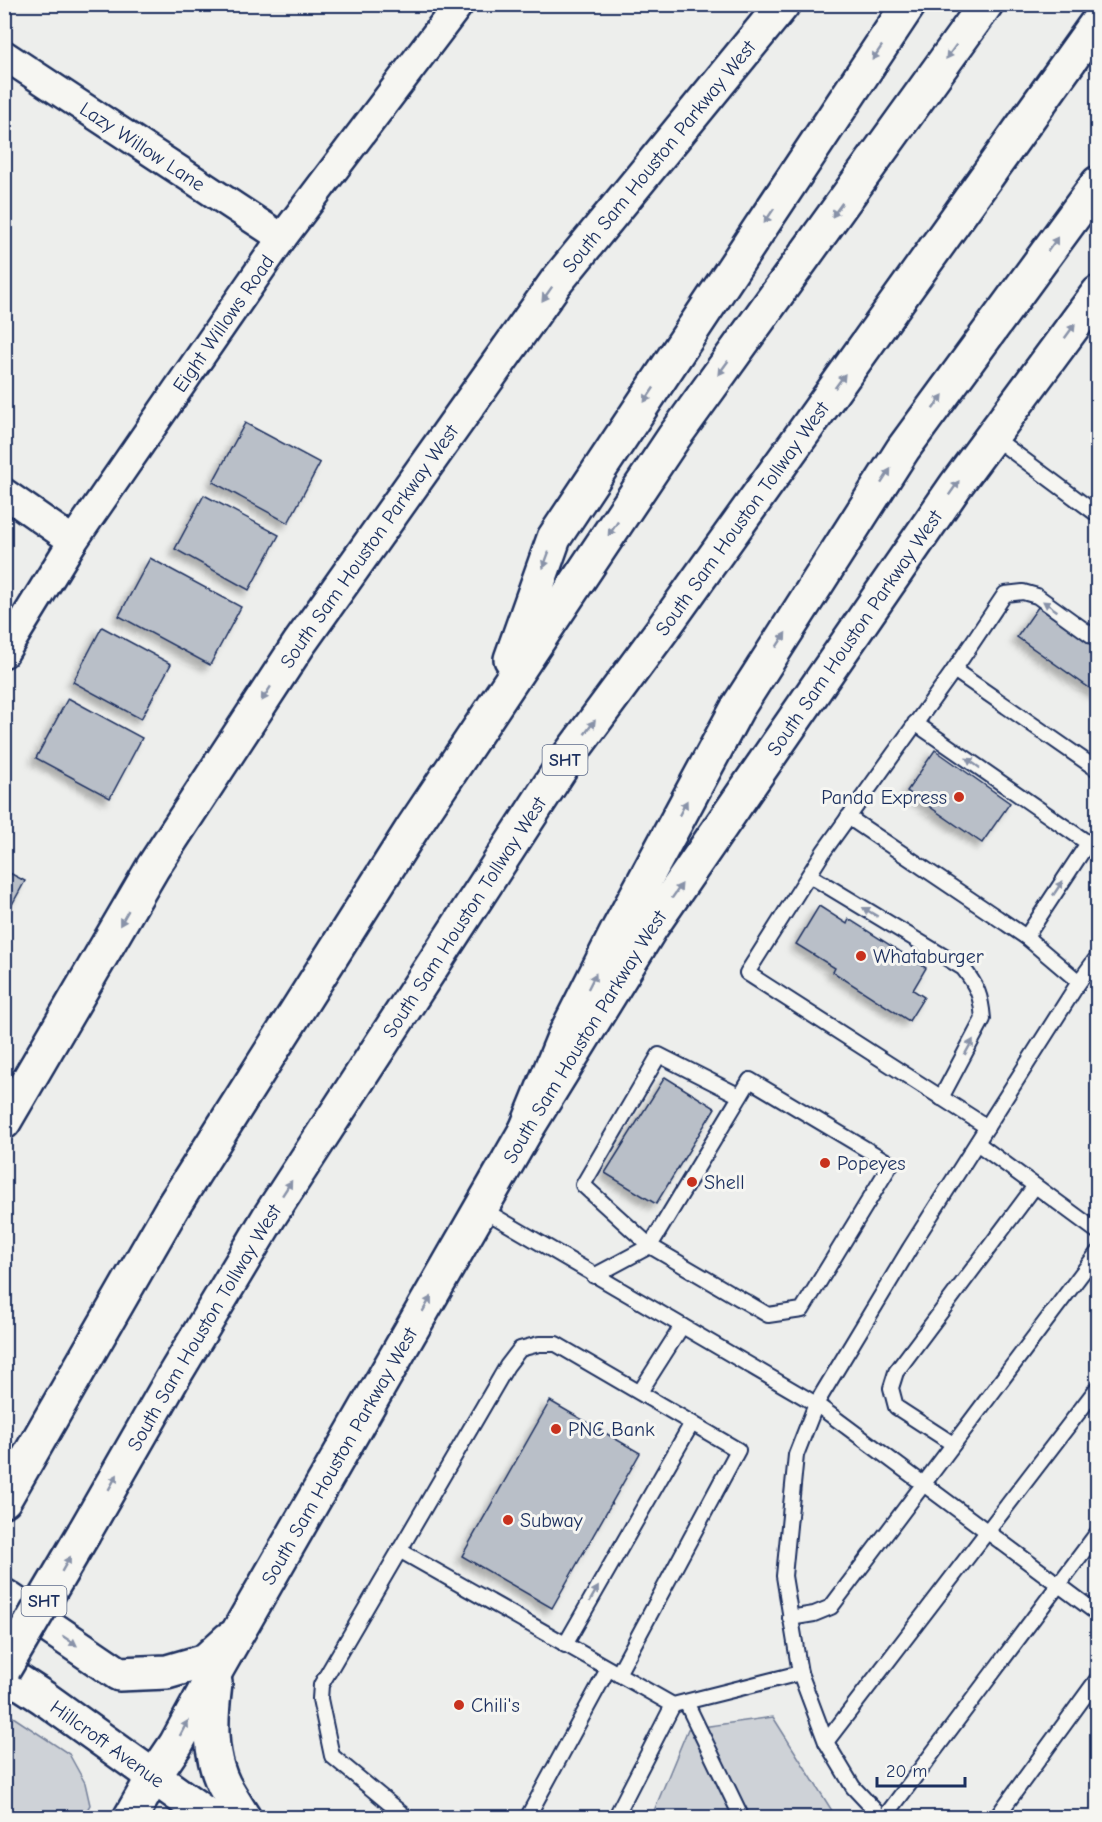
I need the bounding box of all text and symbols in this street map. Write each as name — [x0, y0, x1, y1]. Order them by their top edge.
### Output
street label: South Sam Houston Parkway West — [557, 35, 761, 277]
one-way arrow — [945, 43, 957, 59]
one-way arrow — [872, 45, 883, 61]
street label: Lazy Willow Lane — [76, 97, 210, 196]
one-way arrow — [831, 202, 843, 218]
one-way arrow — [763, 207, 774, 224]
one-way arrow — [1046, 237, 1058, 252]
street label: Eight Willows Road — [168, 250, 279, 396]
one-way arrow — [541, 286, 553, 302]
one-way arrow — [1063, 323, 1075, 338]
one-way arrow — [717, 360, 729, 376]
one-way arrow — [834, 374, 846, 390]
one-way arrow — [643, 387, 655, 403]
one-way arrow — [932, 394, 944, 410]
street label: South Sam Houston Tollway West — [650, 396, 834, 640]
street label: South Sam Houston Parkway West — [275, 419, 463, 672]
one-way arrow — [881, 468, 892, 484]
one-way arrow — [948, 480, 960, 496]
street label: South Sam Houston Parkway West — [762, 505, 947, 760]
one-way arrow — [607, 521, 618, 537]
one-way arrow — [541, 551, 551, 569]
one-way arrow — [1042, 600, 1058, 612]
one-way arrow — [775, 632, 786, 648]
one-way arrow — [260, 686, 272, 702]
one-way arrow — [584, 719, 596, 735]
road number: SHT — [542, 745, 588, 775]
one-way arrow — [965, 757, 981, 769]
place label: Panda Express — [821, 786, 947, 809]
marker: Panda Express — [952, 790, 966, 804]
street label: South Sam Houston Tollway West — [377, 791, 551, 1042]
one-way arrow — [678, 800, 688, 817]
one-way arrow — [1053, 880, 1064, 897]
one-way arrow — [671, 883, 683, 899]
street label: South Sam Houston Parkway West — [498, 905, 672, 1167]
one-way arrow — [862, 907, 878, 918]
one-way arrow — [119, 909, 129, 926]
place label: Whataburger — [873, 945, 984, 968]
marker: Whataburger — [854, 949, 868, 963]
one-way arrow — [587, 972, 597, 989]
one-way arrow — [964, 1038, 974, 1055]
place label: Popeyes — [837, 1152, 906, 1175]
marker: Popeyes — [818, 1156, 832, 1170]
place label: Shell — [704, 1171, 745, 1194]
marker: Shell — [685, 1175, 699, 1189]
one-way arrow — [282, 1180, 293, 1196]
street label: South Sam Houston Tollway West — [122, 1199, 286, 1455]
one-way arrow — [422, 1295, 432, 1312]
street label: South Sam Houston Parkway West — [256, 1322, 422, 1589]
place label: PNC Bank — [568, 1418, 655, 1441]
marker: PNC Bank — [549, 1422, 563, 1436]
one-way arrow — [108, 1473, 118, 1490]
place label: Subway — [520, 1509, 583, 1532]
marker: Subway — [501, 1513, 515, 1527]
one-way arrow — [60, 1556, 70, 1573]
road number: SHT — [22, 1586, 66, 1616]
one-way arrow — [589, 1586, 600, 1602]
one-way arrow — [62, 1635, 78, 1647]
place label: Chili's — [471, 1694, 520, 1717]
street label: Hillcroft Avenue — [46, 1695, 169, 1792]
marker: Chili's — [452, 1698, 466, 1712]
one-way arrow — [179, 1720, 189, 1737]
scale bar — [877, 1750, 966, 1788]
text: 20 m — [886, 1761, 927, 1782]

